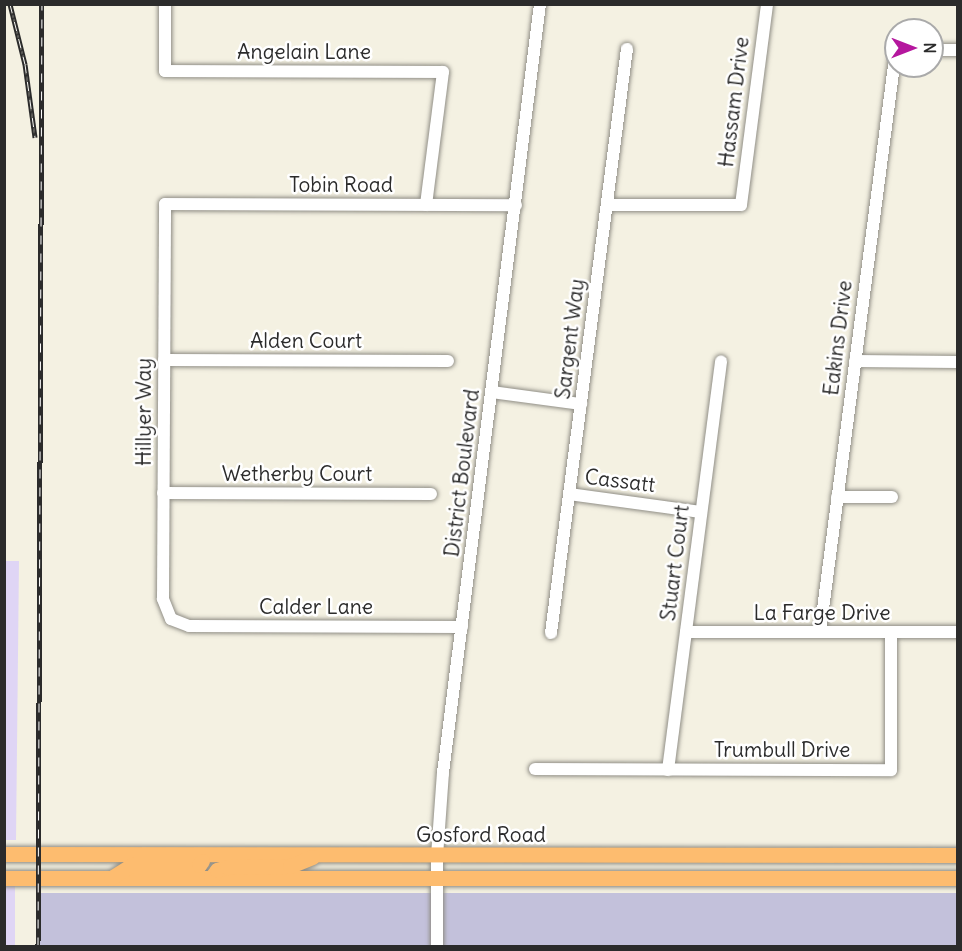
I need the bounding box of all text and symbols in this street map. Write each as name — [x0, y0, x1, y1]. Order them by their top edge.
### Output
north arrow — [884, 18, 944, 78]
street label: Hassam Drive — [713, 35, 755, 169]
street label: Angelain Lane — [237, 39, 371, 65]
text: N — [920, 42, 940, 54]
street label: Tobin Road — [289, 172, 393, 198]
street label: Sargent Way — [550, 277, 590, 401]
street label: Eakins Drive — [818, 279, 858, 397]
street label: Alden Court — [250, 328, 362, 354]
street label: Hillyer Way — [131, 358, 157, 466]
street label: District Boulevard — [439, 388, 485, 558]
street label: Wetherby Court — [222, 461, 372, 487]
street label: Cassatt — [583, 464, 657, 498]
street label: Stuart Court — [655, 504, 695, 622]
street label: Calder Lane — [259, 594, 373, 620]
street label: La Farge Drive — [753, 600, 891, 626]
street label: Trumbull Drive — [714, 737, 850, 763]
street label: Gosford Road — [416, 822, 546, 848]

